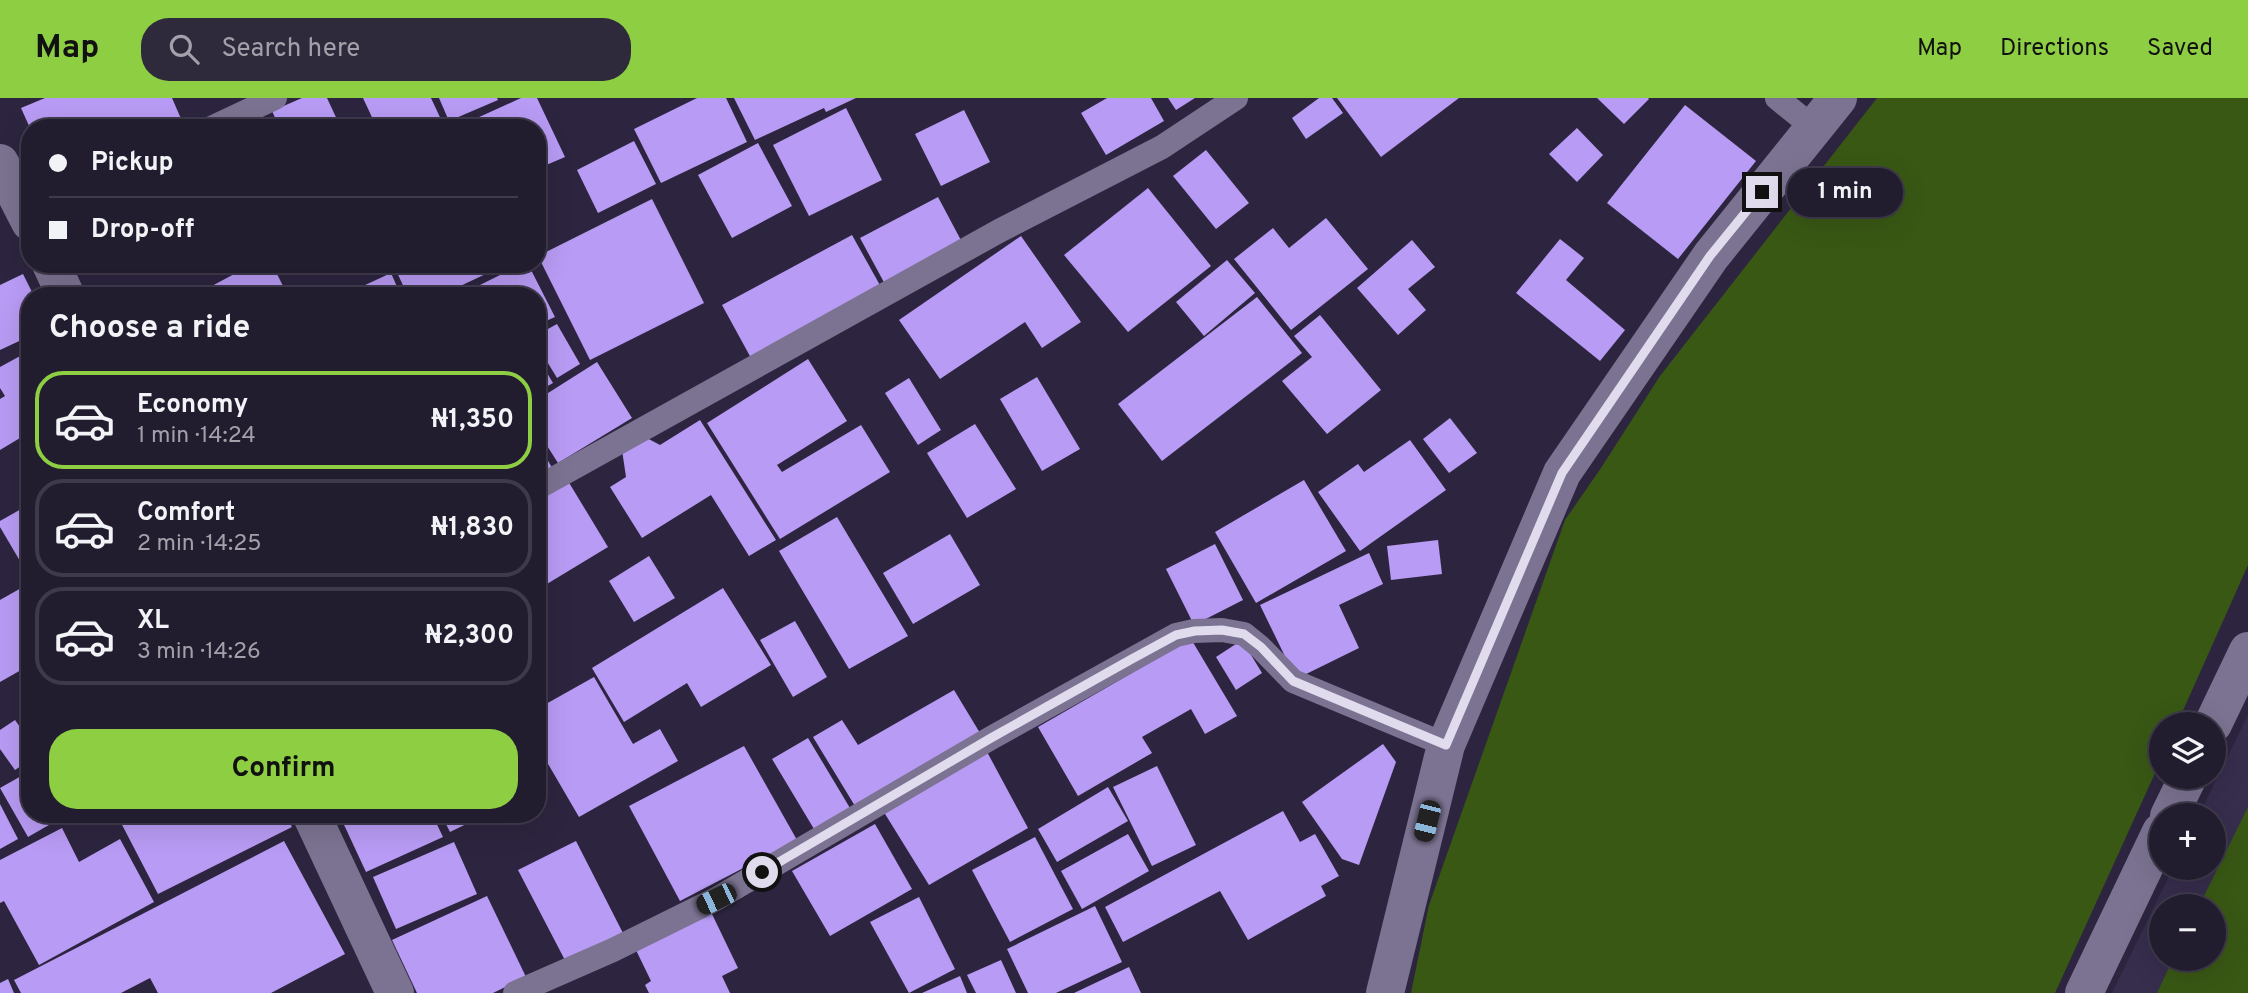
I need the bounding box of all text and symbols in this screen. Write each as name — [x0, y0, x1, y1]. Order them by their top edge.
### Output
search box — [141, 18, 631, 81]
text: Map — [35, 28, 99, 70]
icon: search — [165, 30, 203, 68]
text: Search here — [221, 33, 360, 66]
text: Map — [1917, 34, 1962, 64]
text: Directions — [2000, 34, 2109, 64]
text: Saved — [2147, 34, 2213, 64]
text: Pickup — [91, 147, 174, 180]
callout: 1 min — [1786, 168, 1902, 217]
route end — [1746, 176, 1778, 208]
text: 1 min — [1817, 178, 1873, 207]
text: Drop-off — [91, 214, 194, 247]
text: Choose a ride — [49, 309, 250, 349]
icon: car — [53, 389, 116, 452]
text: Economy — [137, 389, 248, 422]
text: ₦1,350 — [431, 404, 514, 437]
text: 1 min · 14:24 — [137, 422, 256, 451]
icon: car — [53, 497, 116, 560]
text: Comfort — [137, 497, 235, 530]
text: ₦1,830 — [431, 512, 514, 545]
text: 2 min · 14:25 — [137, 530, 262, 559]
icon: car — [53, 605, 116, 668]
text: XL — [137, 605, 169, 638]
text: ₦2,300 — [425, 620, 514, 653]
text: 3 min · 14:26 — [137, 638, 261, 667]
map controls — [2149, 712, 2226, 971]
button: layers — [2149, 712, 2226, 789]
button: Confirm — [49, 729, 518, 809]
car — [1412, 798, 1443, 844]
button: + — [2149, 803, 2226, 880]
route start — [746, 856, 778, 888]
car — [693, 880, 740, 918]
button: − — [2149, 894, 2226, 971]

